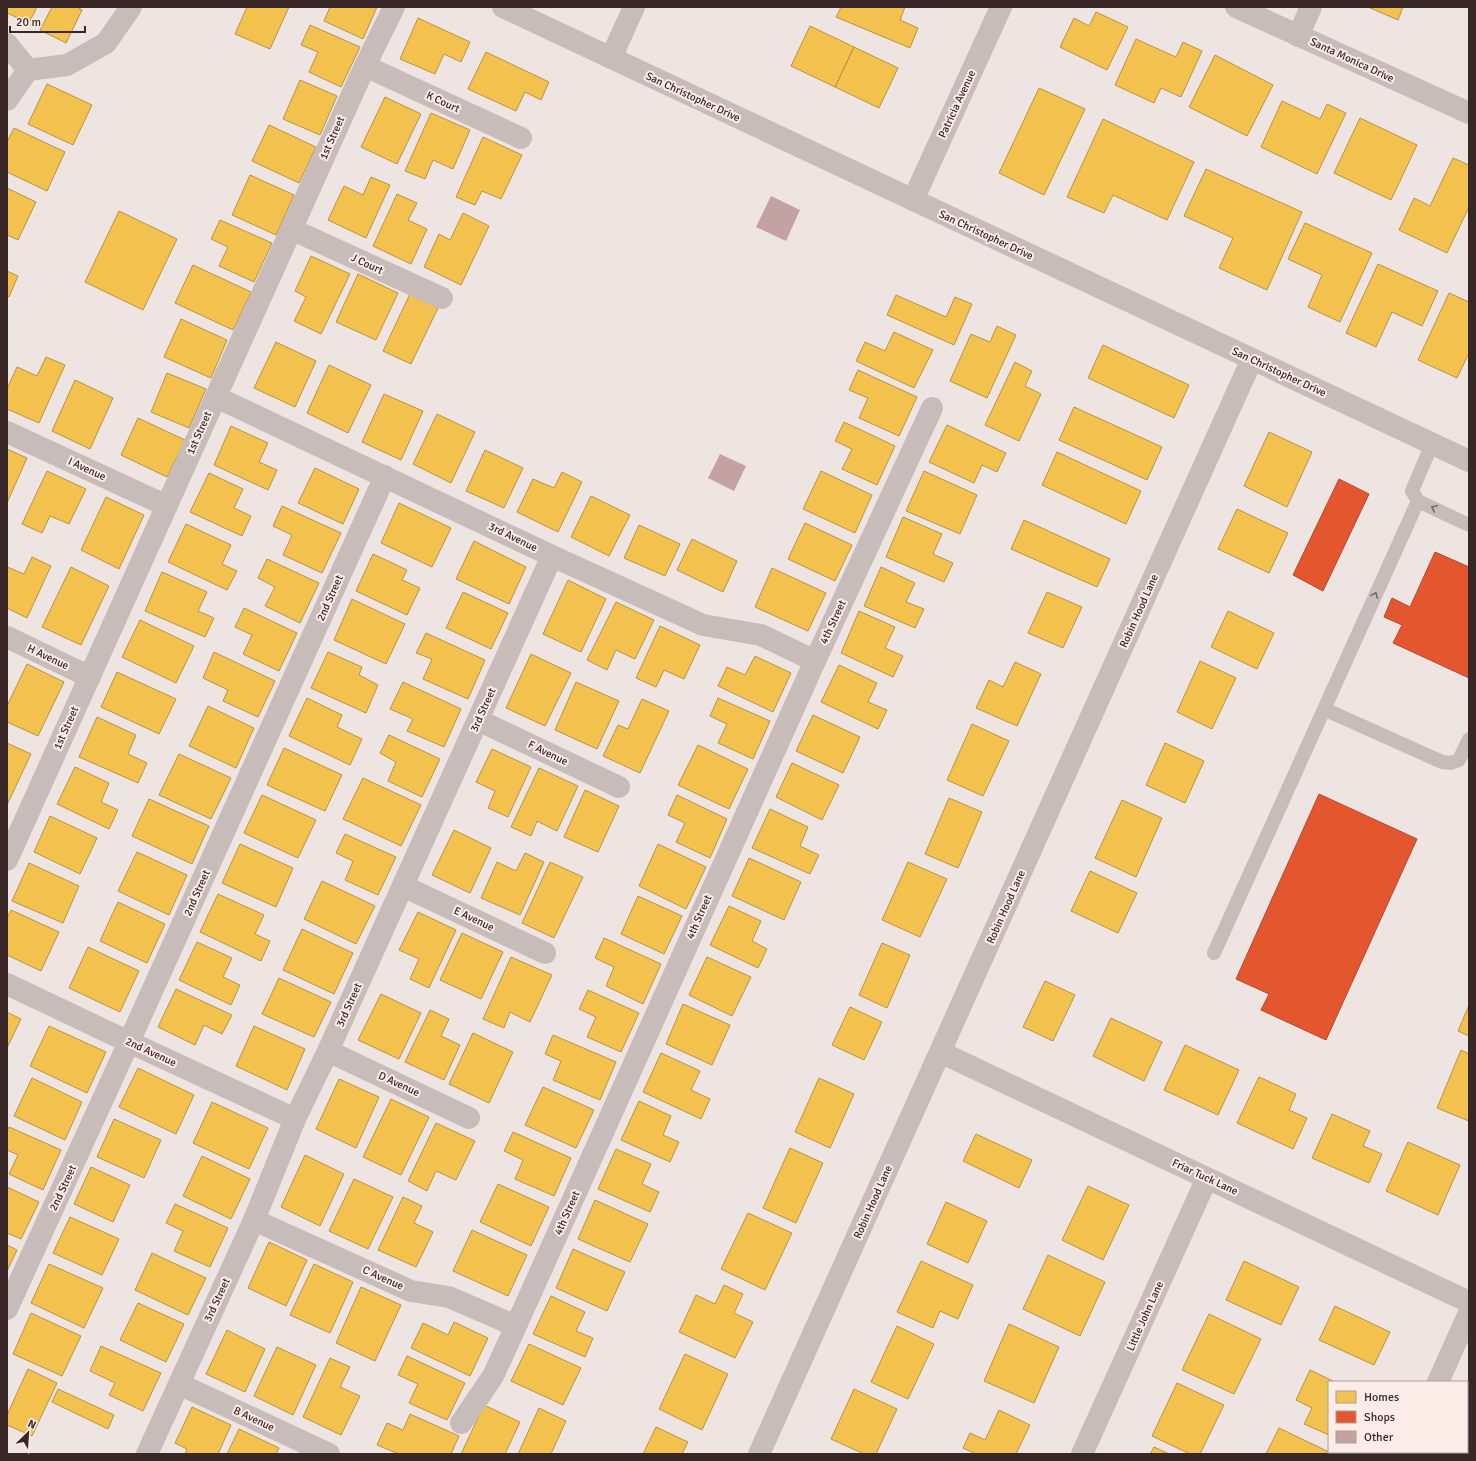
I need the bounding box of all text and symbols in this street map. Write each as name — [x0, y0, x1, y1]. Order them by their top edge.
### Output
scale bar — [10, 8, 85, 34]
text: 20 m — [16, 15, 41, 30]
street label: Santa Monica Drive — [1308, 35, 1396, 85]
street label: Patricia Avenue — [936, 68, 978, 140]
street label: San Christopher Drive — [644, 69, 742, 125]
street label: K Court — [424, 89, 462, 115]
street label: 1st Street — [317, 114, 347, 162]
street label: San Christopher Drive — [937, 207, 1035, 263]
street label: J Court — [349, 251, 385, 277]
street label: San Christopher Drive — [1230, 344, 1328, 400]
street label: 1st Street — [184, 409, 214, 457]
street label: I Avenue — [66, 455, 108, 483]
one-way arrow — [1430, 505, 1438, 513]
street label: 3rd Avenue — [487, 520, 539, 554]
street label: Robin Hood Lane — [1117, 572, 1161, 650]
street label: 2nd Street — [314, 573, 346, 623]
one-way arrow — [1370, 591, 1378, 599]
street label: 4th Street — [817, 598, 849, 646]
street label: H Avenue — [25, 642, 71, 672]
street label: 3rd Street — [468, 686, 499, 734]
street label: 1st Street — [51, 704, 81, 752]
street label: F Avenue — [526, 738, 570, 768]
street label: 2nd Street — [181, 868, 213, 918]
street label: Robin Hood Lane — [984, 868, 1028, 946]
street label: 4th Street — [684, 893, 715, 941]
street label: E Avenue — [452, 904, 496, 934]
street label: 3rd Street — [334, 981, 365, 1029]
street label: 2nd Avenue — [124, 1035, 178, 1069]
street label: D Avenue — [376, 1069, 422, 1099]
street label: Friar Tuck Lane — [1170, 1156, 1240, 1198]
street label: 2nd Street — [47, 1163, 79, 1213]
street label: Robin Hood Lane — [851, 1163, 895, 1241]
street label: 4th Street — [552, 1189, 583, 1237]
street label: C Avenue — [361, 1263, 405, 1293]
street label: 3rd Street — [201, 1276, 233, 1324]
street label: Little John Lane — [1124, 1279, 1166, 1353]
legend — [1328, 1381, 1468, 1453]
text: Homes — [1364, 1390, 1399, 1405]
street label: B Avenue — [232, 1404, 276, 1434]
text: Shops — [1364, 1410, 1395, 1425]
north arrow — [8, 1413, 48, 1453]
text: N — [26, 1417, 38, 1432]
text: Other — [1364, 1430, 1394, 1445]

